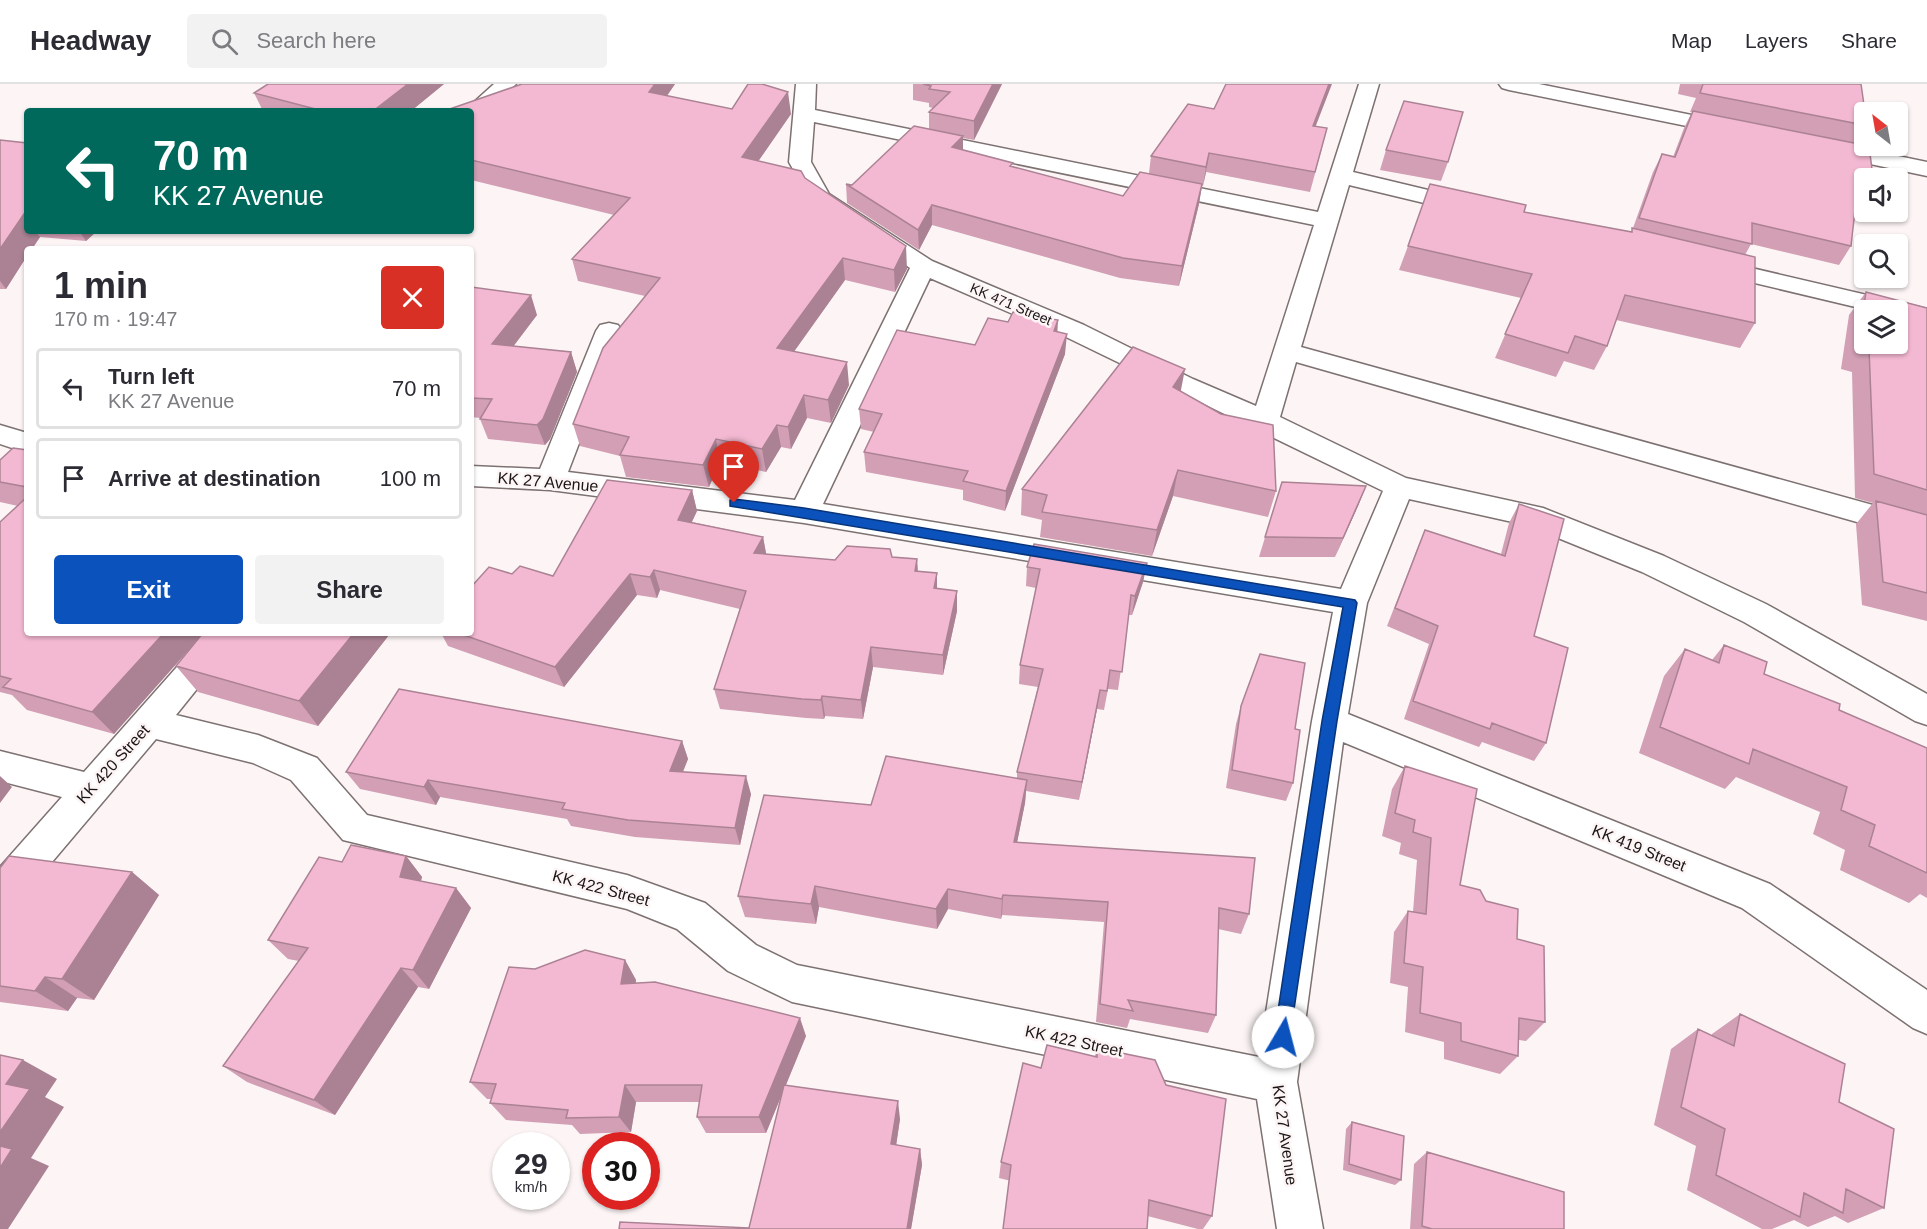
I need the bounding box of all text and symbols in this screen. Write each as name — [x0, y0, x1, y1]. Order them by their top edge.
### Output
search box — [187, 14, 607, 68]
text: Headway — [30, 25, 151, 56]
icon: search — [208, 25, 241, 58]
text: Search here — [256, 28, 376, 53]
text: Map — [1671, 29, 1712, 52]
text: Layers — [1745, 29, 1808, 52]
text: Share — [1841, 29, 1897, 52]
north arrow — [1854, 102, 1908, 156]
map controls — [1854, 102, 1908, 354]
icon: left — [54, 132, 132, 210]
text: 70 m — [153, 132, 249, 179]
button: sound — [1854, 168, 1908, 222]
text: KK 27 Avenue — [153, 181, 324, 211]
button: search — [1854, 234, 1908, 288]
text: 1 min — [54, 265, 148, 306]
button: close — [381, 266, 444, 329]
street label: KK 471 Street — [968, 280, 1054, 328]
button: layers — [1854, 300, 1908, 354]
text: 170 m · 19:47 — [54, 308, 177, 330]
text: Turn left — [108, 364, 194, 389]
icon: left — [57, 372, 90, 405]
text: 70 m — [392, 376, 441, 401]
text: KK 27 Avenue — [108, 390, 234, 412]
pin — [708, 441, 759, 503]
icon: arrive — [717, 450, 750, 483]
icon: arrive — [57, 462, 90, 495]
text: Arrive at destination — [108, 466, 321, 491]
text: 100 m — [380, 466, 441, 491]
street label: KK 27 Avenue — [497, 469, 599, 495]
button: Exit — [54, 555, 243, 624]
button: Share — [255, 555, 444, 624]
street label: KK 420 Street — [73, 721, 153, 807]
street label: KK 419 Street — [1590, 821, 1689, 875]
street label: KK 422 Street — [551, 867, 652, 909]
position arrow — [1251, 1005, 1315, 1069]
street label: KK 422 Street — [1024, 1022, 1125, 1060]
street label: KK 27 Avenue — [1270, 1084, 1300, 1186]
speed limit sign: 30 — [582, 1132, 660, 1210]
text: 29 — [514, 1147, 548, 1180]
text: km/h — [515, 1178, 547, 1195]

